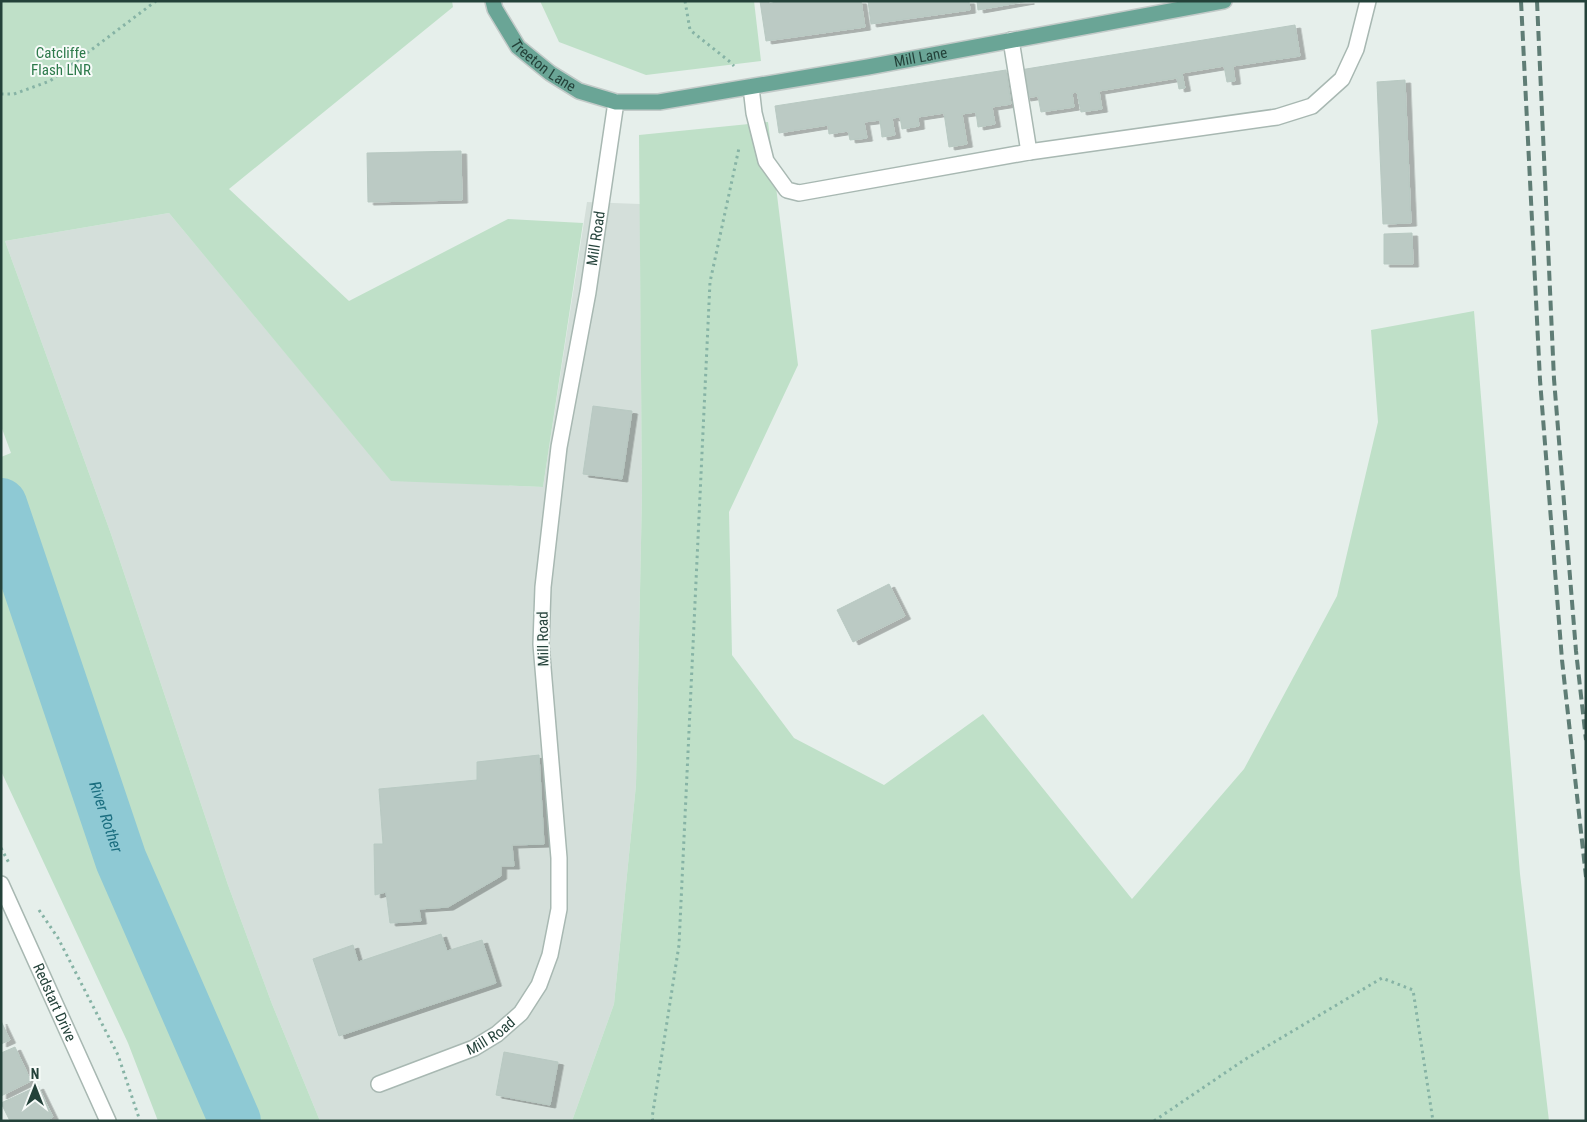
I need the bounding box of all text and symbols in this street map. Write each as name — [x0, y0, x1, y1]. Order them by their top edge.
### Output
street label: Treeton Lane — [507, 36, 579, 96]
park label: Catcliffe Flash LNR — [31, 44, 91, 79]
street label: Mill Lane — [892, 44, 949, 71]
street label: Mill Road — [583, 210, 609, 267]
street label: Mill Road — [534, 611, 552, 667]
water label: River Rother — [85, 779, 127, 856]
street label: Redstart Drive — [29, 961, 80, 1044]
street label: Mill Road — [464, 1013, 519, 1059]
north arrow — [10, 1062, 60, 1112]
text: N — [31, 1066, 39, 1082]

